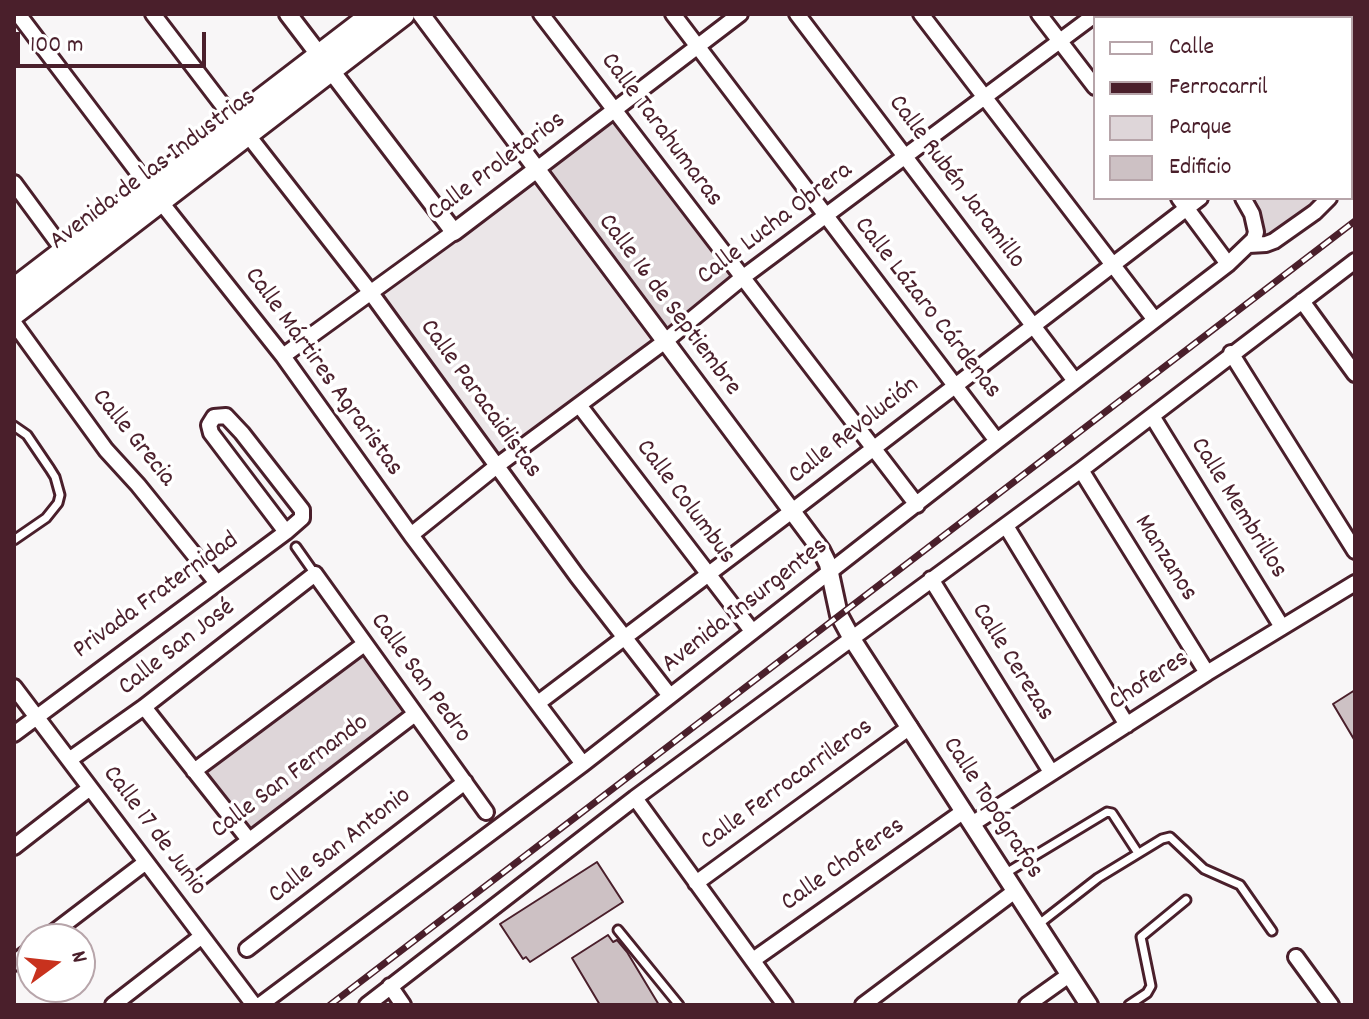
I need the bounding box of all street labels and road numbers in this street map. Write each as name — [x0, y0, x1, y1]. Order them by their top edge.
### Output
street label: Calle Tarahumaras — [592, 48, 728, 214]
street label: Avenida de las Industrias — [45, 83, 263, 259]
street label: Calle Rubén Jaramillo — [880, 90, 1030, 276]
street label: Calle Proletarios — [423, 106, 573, 230]
street label: Calle Lucha Obrera — [692, 156, 860, 294]
street label: Calle 16 de Septiembre — [589, 209, 747, 403]
street label: Calle Lázaro Cárdenas — [845, 212, 1007, 406]
street label: Calle Mártires Agraristas — [236, 262, 408, 484]
street label: Calle Paracaidistas — [411, 315, 547, 485]
street label: Calle Revolución — [783, 371, 927, 493]
street label: Calle Grecia — [83, 384, 181, 494]
street label: Calle Membrillos — [1181, 433, 1293, 585]
street label: Calle Columbus — [627, 435, 741, 571]
street label: Manzanos — [1125, 510, 1203, 608]
street label: Privada Fraternidad — [68, 526, 246, 668]
street label: Avenida Insurgentes — [657, 532, 835, 682]
street label: Calle San José — [113, 594, 243, 704]
street label: Calle Cerezas — [962, 598, 1060, 728]
street label: Calle San Pedro — [361, 608, 477, 750]
street label: Choferes — [1104, 645, 1196, 719]
street label: Calle San Fernando — [206, 709, 376, 847]
street label: Calle Ferrocarrileros — [696, 713, 880, 859]
street label: Calle Topógrafos — [934, 732, 1048, 886]
street label: Calle 17 de Junio — [94, 761, 212, 903]
street label: Calle San Antonio — [264, 782, 418, 912]
street label: Calle Choferes — [776, 812, 912, 920]

